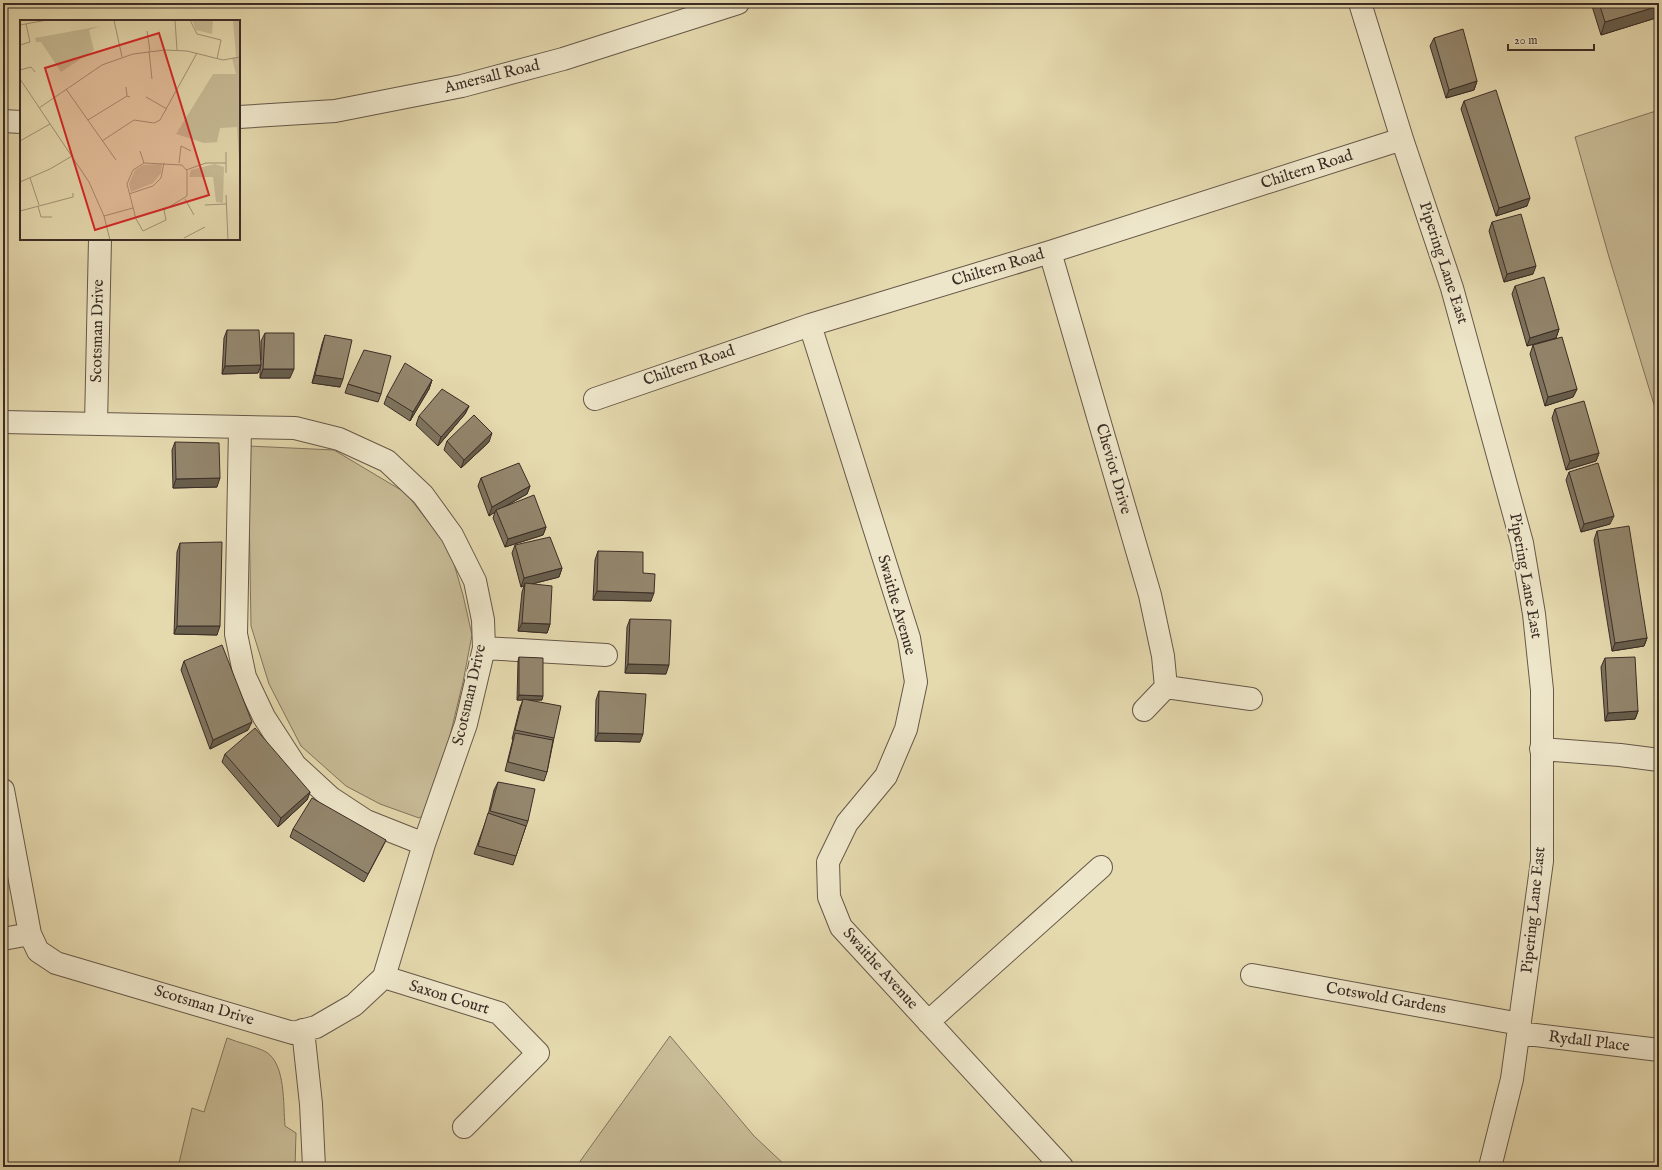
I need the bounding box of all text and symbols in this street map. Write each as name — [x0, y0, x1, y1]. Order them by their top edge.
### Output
inset map — [20, 20, 240, 240]
scale bar — [1508, 26, 1594, 52]
text: 20 m — [1514, 33, 1537, 48]
street label: Amersall Road — [441, 55, 542, 99]
street label: Chiltern Road — [1258, 146, 1356, 194]
street label: Pipering Lane East — [1414, 199, 1472, 327]
street label: Chiltern Road — [949, 244, 1047, 292]
street label: Scotsman Drive — [87, 279, 109, 383]
street label: Chiltern Road — [641, 341, 738, 391]
street label: Cheviot Drive — [1091, 421, 1135, 517]
street label: Pipering Lane East — [1504, 512, 1546, 641]
street label: Swaithe Avenue — [872, 553, 920, 657]
street label: Scotsman Drive — [449, 642, 491, 748]
street label: Pipering Lane East — [1517, 845, 1551, 974]
street label: Swaithe Avenue — [838, 924, 922, 1014]
street label: Saxon Court — [406, 976, 492, 1020]
street label: Cotswold Gardens — [1324, 979, 1448, 1020]
street label: Scotsman Drive — [152, 981, 256, 1031]
street label: Rydall Place — [1547, 1027, 1631, 1057]

